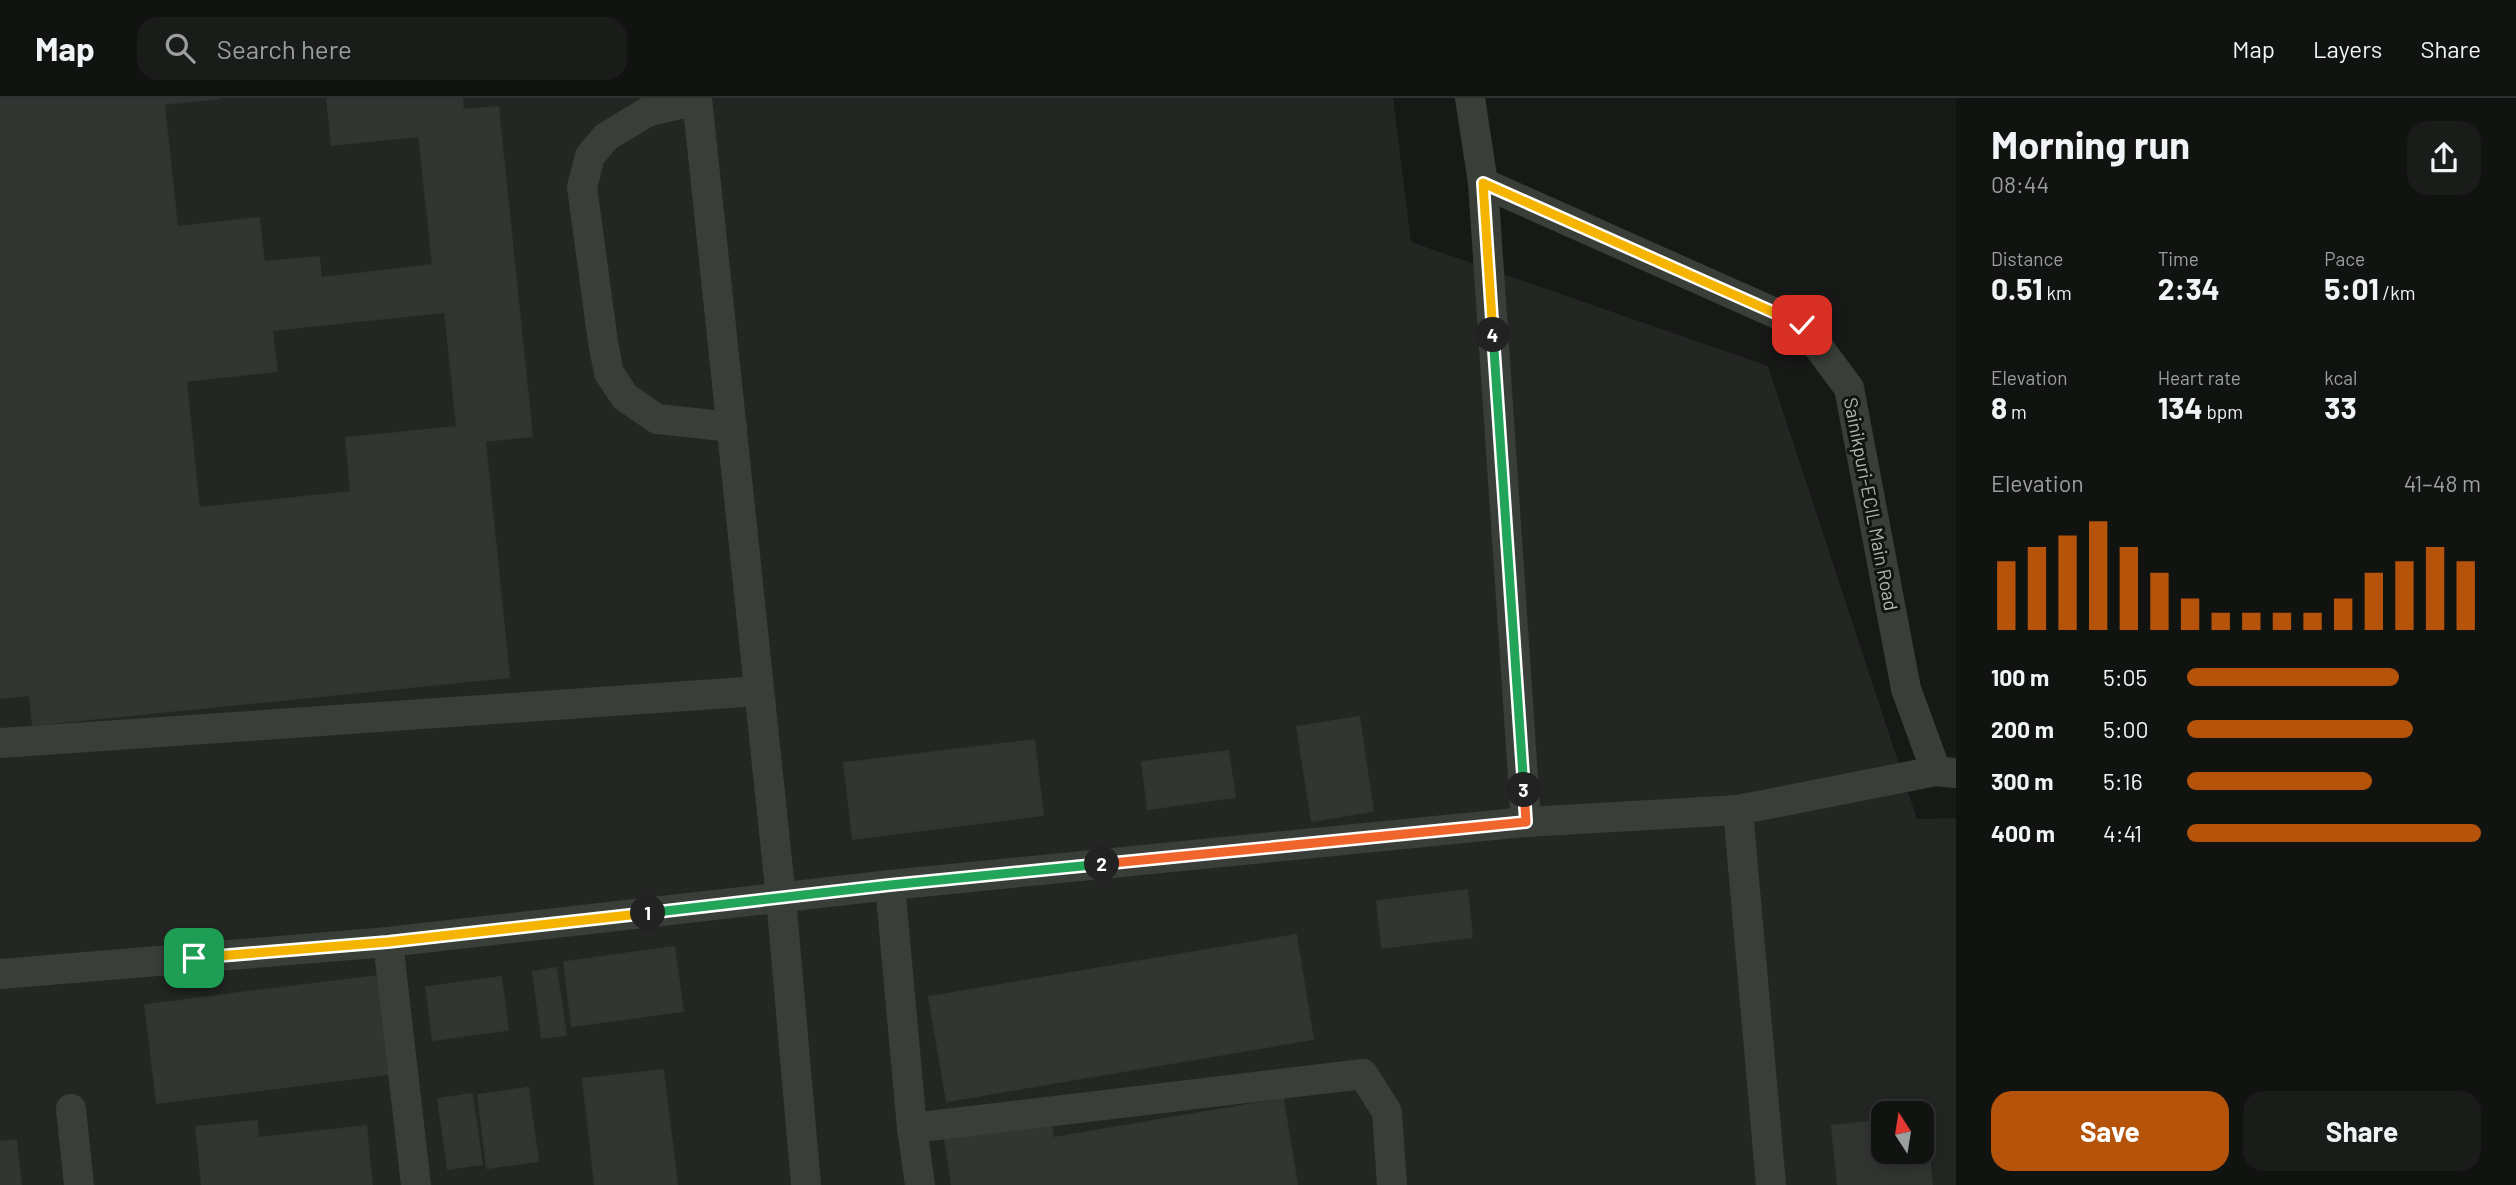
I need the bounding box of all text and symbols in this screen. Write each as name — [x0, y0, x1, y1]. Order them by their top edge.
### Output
search box — [137, 17, 627, 80]
text: Map — [35, 28, 95, 68]
icon: search — [161, 29, 199, 67]
text: Search here — [217, 33, 352, 64]
text: Map — [2232, 34, 2275, 63]
text: Layers — [2313, 34, 2382, 63]
text: Share — [2420, 34, 2481, 63]
text: Morning run — [1991, 121, 2190, 167]
button: share — [2407, 121, 2481, 195]
text: 08:44 — [1991, 170, 2049, 198]
text: Distance — [1991, 247, 2063, 270]
text: Time — [2158, 247, 2199, 270]
text: Pace — [2324, 247, 2365, 270]
text: 0.51 — [1991, 270, 2043, 306]
text: 2:34 — [2158, 270, 2220, 306]
text: 5:01 — [2324, 270, 2379, 306]
text: km — [2043, 281, 2072, 304]
text: /km — [2379, 281, 2415, 304]
pin — [1772, 295, 1832, 355]
icon: check — [1783, 306, 1821, 344]
pin: 4 — [1476, 317, 1510, 352]
text: 4 — [1487, 323, 1498, 346]
text: Elevation — [1991, 366, 2068, 389]
text: Heart rate — [2158, 366, 2241, 389]
text: kcal — [2324, 366, 2357, 389]
text: 8 — [1991, 389, 2007, 425]
text: 134 — [2158, 389, 2203, 425]
text: 33 — [2324, 389, 2357, 425]
street label: Sainikpuri-ECIL Main Road — [1840, 395, 1903, 613]
text: m — [2007, 400, 2027, 423]
text: bpm — [2203, 400, 2243, 423]
text: Elevation — [1991, 469, 2084, 497]
text: 41–48 m — [2404, 469, 2481, 497]
text: 100 m — [1991, 663, 2049, 691]
text: 5:05 — [2103, 663, 2147, 691]
text: 200 m — [1991, 715, 2054, 743]
text: 5:00 — [2103, 715, 2149, 743]
text: 300 m — [1991, 767, 2053, 795]
text: 5:16 — [2103, 767, 2143, 795]
pin: 3 — [1506, 772, 1542, 808]
text: 3 — [1518, 778, 1529, 801]
text: 400 m — [1991, 819, 2055, 847]
text: 4:41 — [2103, 819, 2142, 847]
pin: 2 — [1084, 846, 1120, 882]
text: 2 — [1096, 852, 1107, 875]
pin: 1 — [630, 896, 666, 930]
text: 1 — [644, 901, 651, 924]
pin — [164, 928, 224, 988]
icon: arrive — [175, 939, 213, 977]
button: Save — [1991, 1091, 2229, 1171]
button: Share — [2243, 1091, 2481, 1171]
north arrow — [1871, 1101, 1934, 1164]
map controls — [1871, 1101, 1934, 1164]

